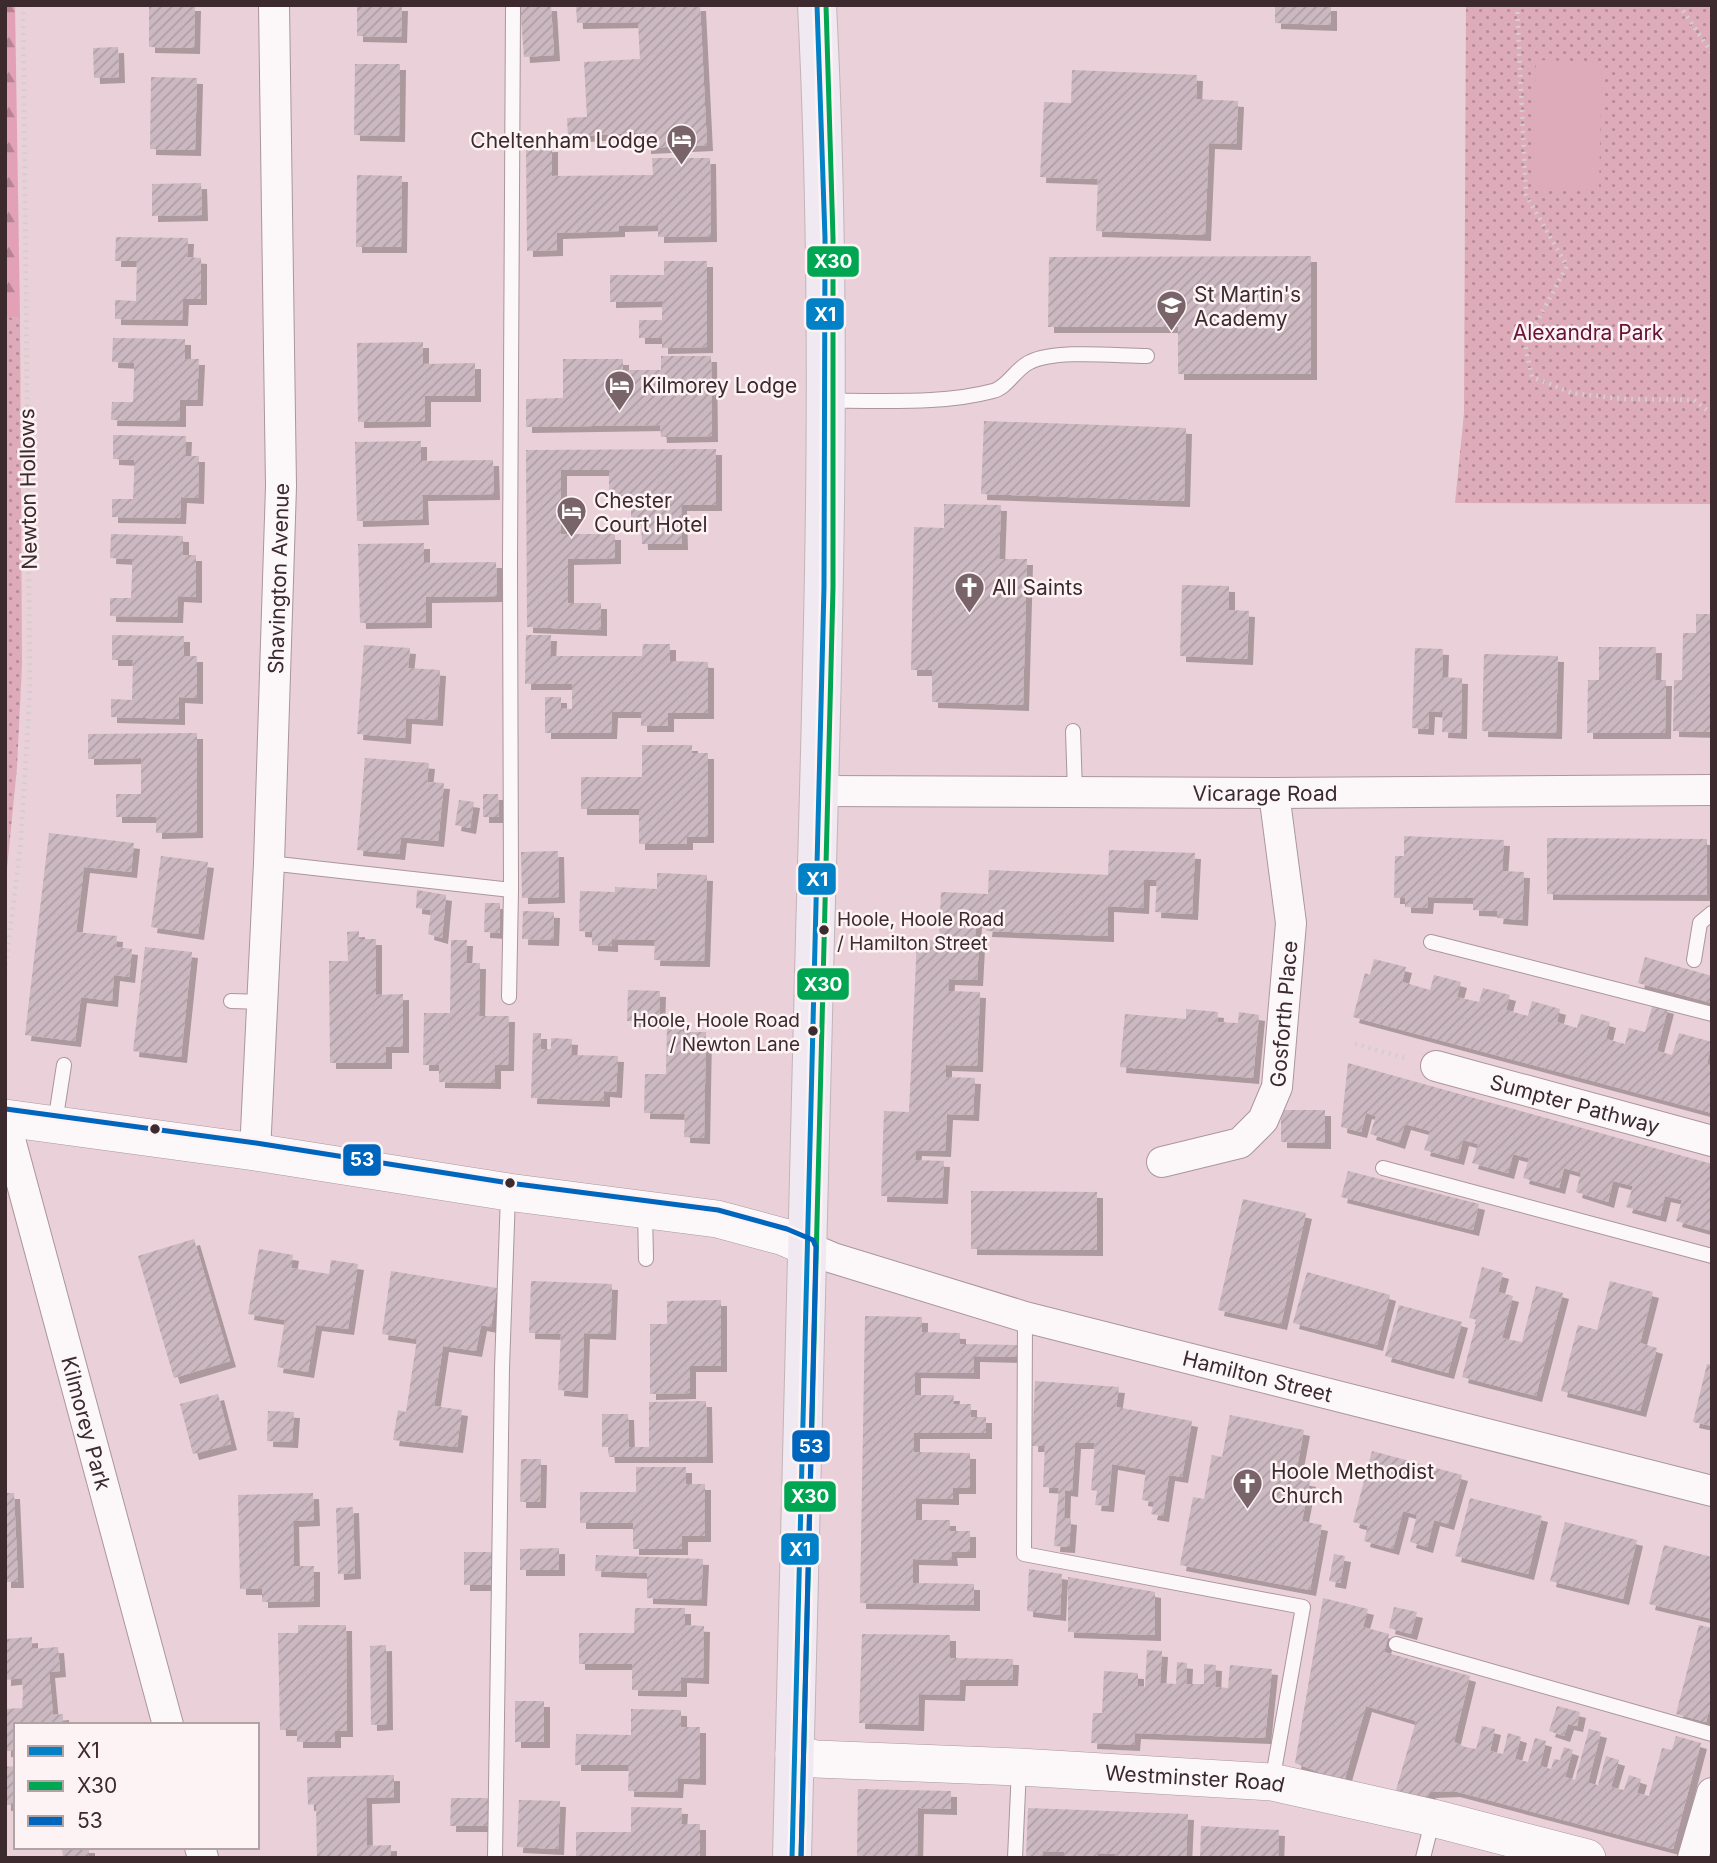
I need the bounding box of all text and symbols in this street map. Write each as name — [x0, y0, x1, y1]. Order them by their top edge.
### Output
hotel icon: Cheltenham Lodge — [664, 123, 698, 167]
place label: Cheltenham Lodge — [470, 128, 658, 153]
line badge: X30 — [806, 245, 860, 278]
text: X30 — [814, 250, 852, 273]
place label: St Martin's Academy — [1194, 282, 1301, 331]
school or university icon: St Martin's Academy — [1154, 289, 1188, 333]
line badge: X1 — [805, 297, 845, 331]
text: X1 — [814, 303, 836, 326]
park label: Alexandra Park — [1513, 320, 1664, 345]
hotel icon: Kilmorey Lodge — [602, 368, 636, 412]
place label: Kilmorey Lodge — [642, 373, 797, 398]
street label: Newton Hollows — [14, 408, 42, 570]
street label: Shavington Avenue — [263, 483, 294, 674]
place label: Chester Court Hotel — [594, 488, 708, 537]
hotel icon: Chester Court Hotel — [554, 495, 588, 539]
church icon: All Saints — [952, 570, 986, 614]
place label: All Saints — [992, 575, 1083, 600]
street label: Vicarage Road — [1192, 780, 1338, 806]
line badge: X1 — [797, 862, 837, 896]
text: X1 — [806, 868, 828, 891]
place label: Hoole, Hoole Road / Hamilton Street — [837, 908, 1004, 955]
marker: Hoole, Hoole Road / Hamilton Street — [817, 923, 831, 937]
street label: Gosforth Place — [1265, 940, 1302, 1088]
line badge: X30 — [796, 967, 850, 1001]
text: X30 — [804, 973, 842, 996]
place label: Hoole, Hoole Road / Newton Lane — [633, 1009, 800, 1056]
marker: Hoole, Hoole Road / Newton Lane — [806, 1024, 820, 1038]
street label: Sumpter Pathway — [1487, 1069, 1663, 1139]
unlabelled marker — [148, 1122, 162, 1136]
line badge: 53 — [342, 1143, 382, 1177]
text: 53 — [350, 1148, 374, 1171]
unlabelled marker — [503, 1176, 517, 1190]
street label: Hamilton Street — [1180, 1345, 1335, 1407]
street label: Kilmorey Park — [57, 1353, 117, 1493]
line badge: 53 — [791, 1429, 831, 1463]
text: 53 — [799, 1435, 823, 1458]
place label: Hoole Methodist Church — [1271, 1459, 1434, 1508]
church icon: Hoole Methodist Church — [1231, 1466, 1265, 1510]
line badge: X30 — [783, 1480, 837, 1513]
text: X30 — [791, 1485, 829, 1508]
line badge: X1 — [780, 1532, 820, 1566]
text: X1 — [789, 1538, 811, 1561]
legend — [14, 1723, 259, 1849]
text: X1 — [77, 1738, 100, 1763]
street label: Westminster Road — [1104, 1760, 1287, 1797]
text: X30 — [77, 1773, 117, 1798]
text: 53 — [77, 1808, 103, 1833]

